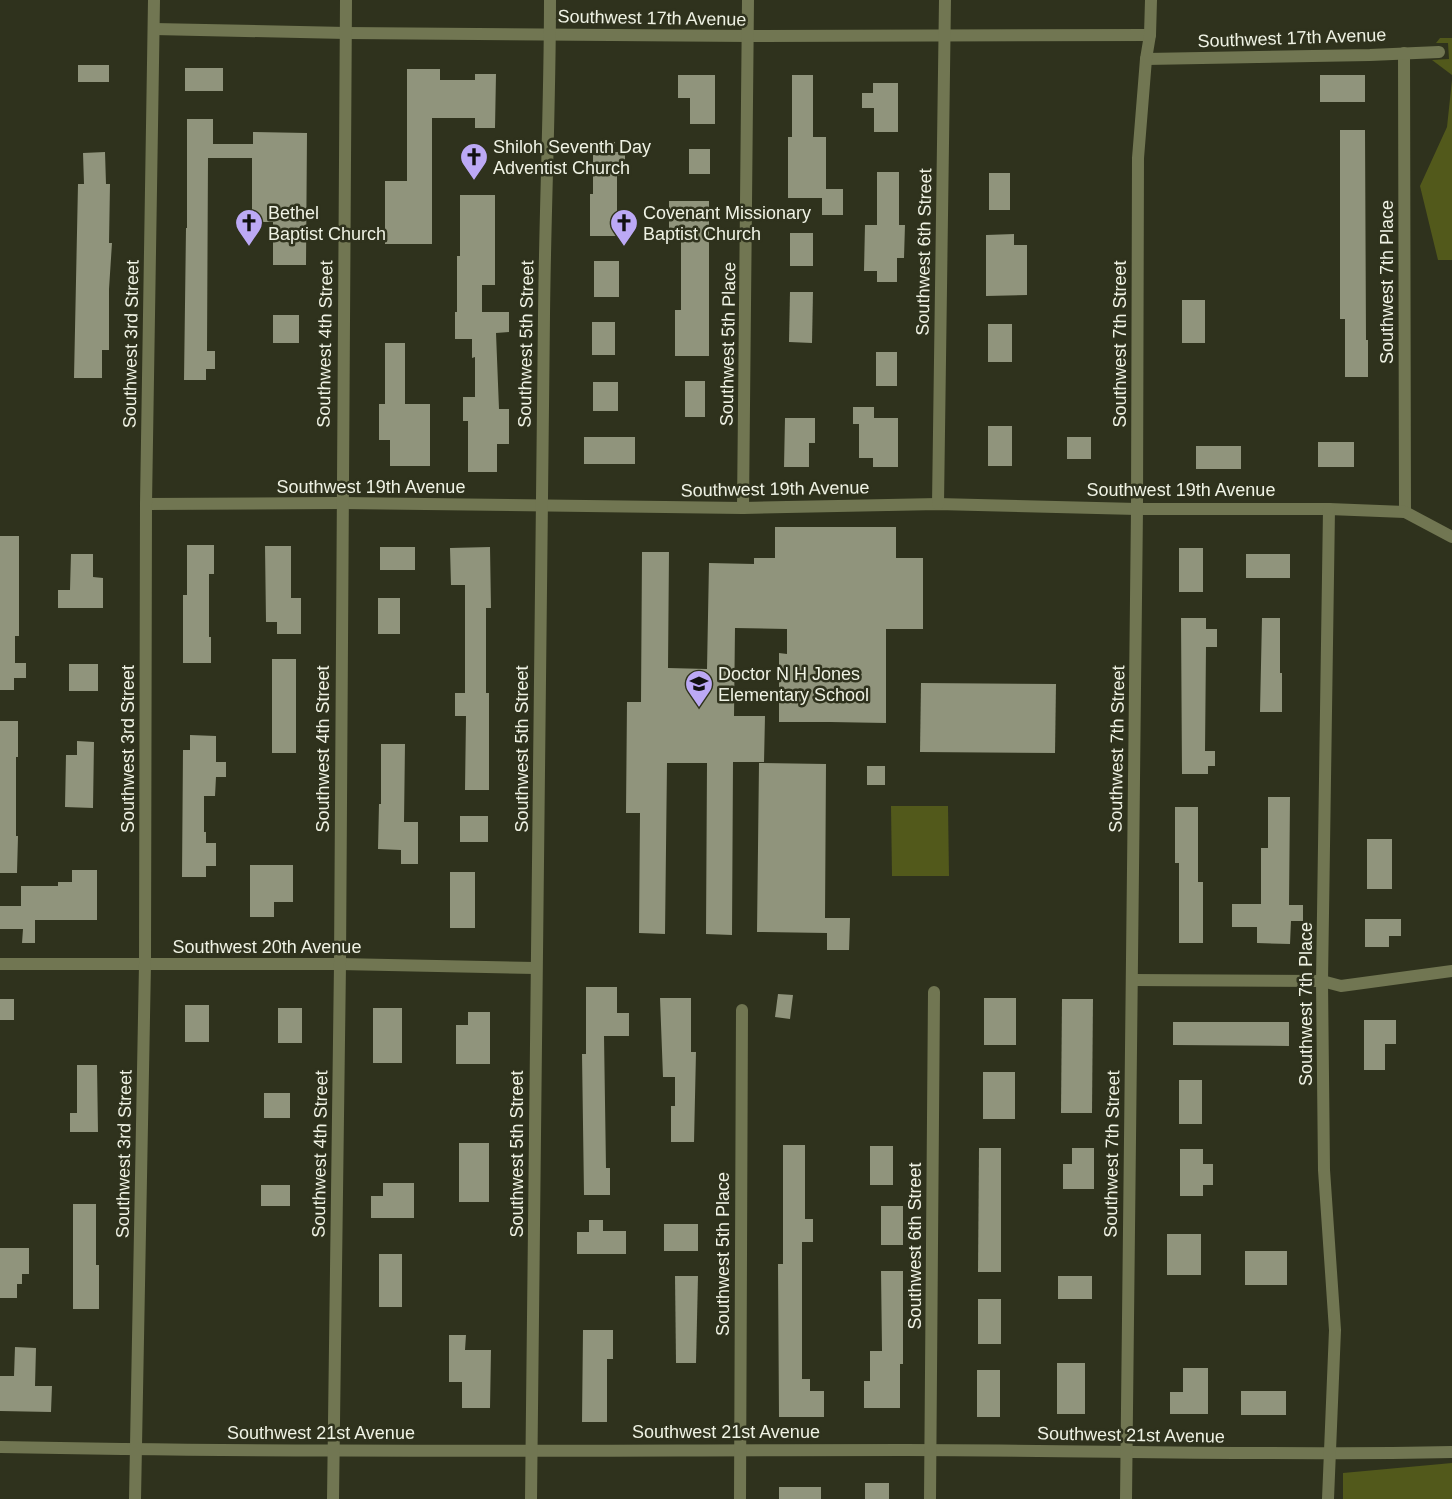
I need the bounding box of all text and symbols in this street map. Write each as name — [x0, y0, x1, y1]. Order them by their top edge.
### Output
street label: Southwest 17th Avenue — [557, 6, 747, 30]
street label: Southwest 17th Avenue — [1197, 25, 1387, 51]
place label: Shiloh Seventh Day Adventist Church — [493, 137, 651, 178]
church icon: Shiloh Seventh Day Adventist Church — [459, 142, 489, 181]
street label: Southwest 6th Street — [913, 168, 935, 336]
street label: Southwest 7th Place — [1377, 200, 1397, 364]
place label: Bethel Baptist Church — [268, 203, 386, 244]
place label: Covenant Missionary Baptist Church — [643, 203, 811, 244]
church icon: Bethel Baptist Church — [234, 208, 264, 247]
church icon: Covenant Missionary Baptist Church — [609, 208, 639, 247]
street label: Southwest 3rd Street — [120, 260, 142, 428]
street label: Southwest 4th Street — [314, 260, 336, 428]
street label: Southwest 5th Street — [515, 260, 537, 428]
street label: Southwest 7th Street — [1110, 260, 1130, 428]
street label: Southwest 5th Place — [717, 262, 739, 426]
street label: Southwest 19th Avenue — [277, 477, 465, 497]
street label: Southwest 19th Avenue — [680, 477, 870, 501]
street label: Southwest 19th Avenue — [1087, 480, 1275, 500]
place label: Doctor N H Jones Elementary School — [718, 664, 869, 705]
street label: Southwest 3rd Street — [118, 665, 138, 833]
street label: Southwest 4th Street — [313, 665, 333, 833]
street label: Southwest 5th Street — [512, 665, 532, 833]
street label: Southwest 7th Street — [1106, 665, 1128, 833]
school or university icon: Doctor N H Jones Elementary School — [684, 669, 714, 708]
street label: Southwest 7th Place — [1296, 922, 1316, 1086]
street label: Southwest 20th Avenue — [173, 937, 361, 957]
street label: Southwest 3rd Street — [113, 1070, 135, 1238]
street label: Southwest 4th Street — [309, 1070, 331, 1238]
street label: Southwest 5th Street — [507, 1070, 527, 1238]
street label: Southwest 7th Street — [1101, 1070, 1123, 1238]
street label: Southwest 6th Street — [905, 1162, 925, 1330]
street label: Southwest 5th Place — [713, 1172, 733, 1336]
street label: Southwest 21st Avenue — [632, 1422, 820, 1442]
street label: Southwest 21st Avenue — [227, 1423, 415, 1443]
street label: Southwest 21st Avenue — [1037, 1423, 1225, 1447]

